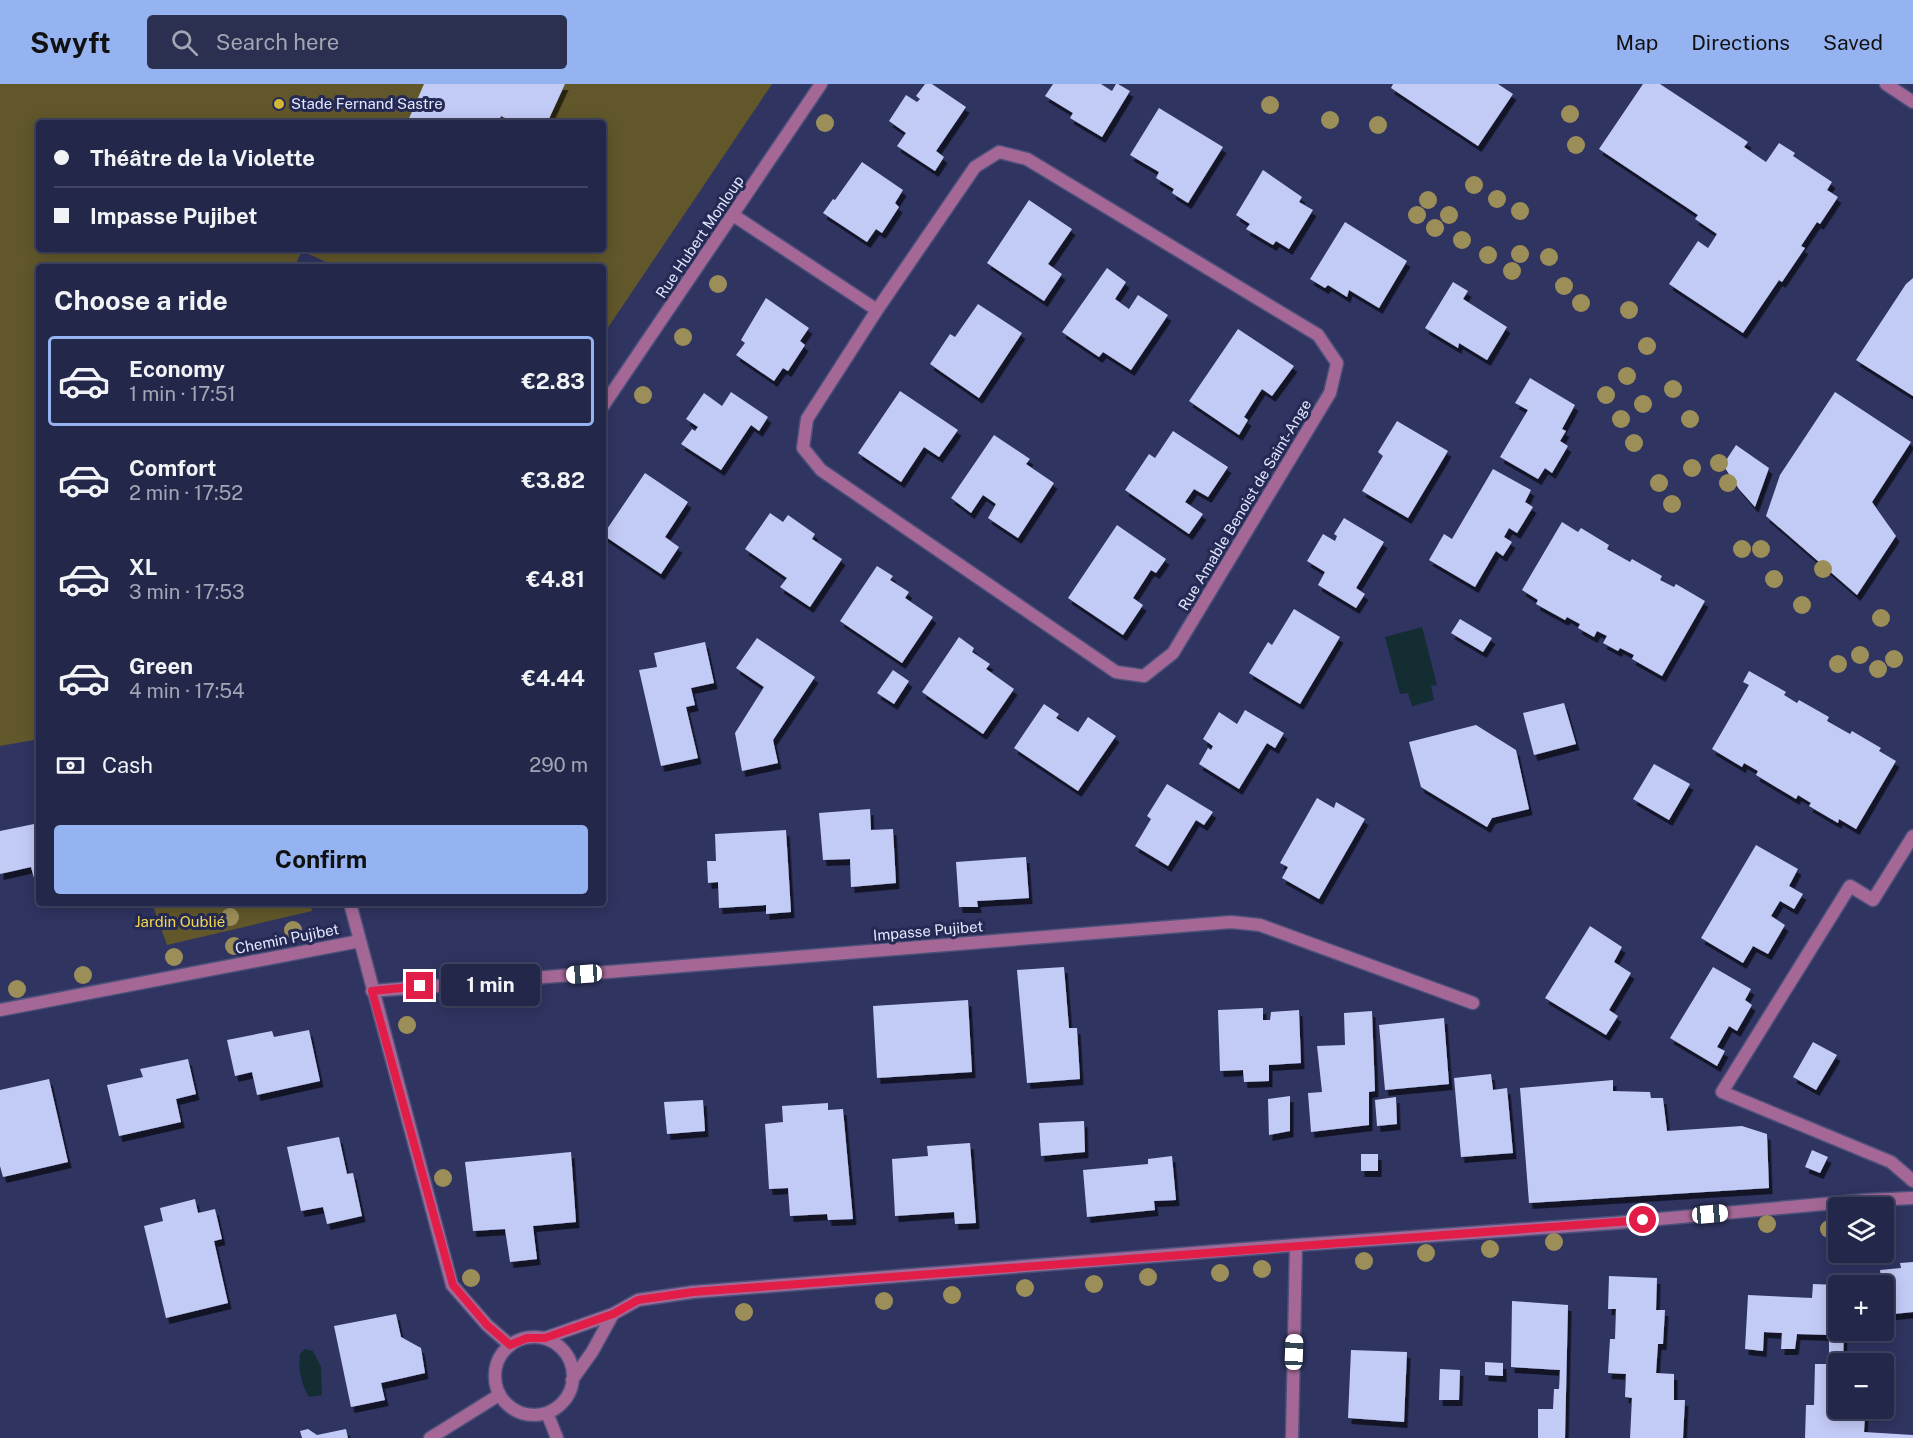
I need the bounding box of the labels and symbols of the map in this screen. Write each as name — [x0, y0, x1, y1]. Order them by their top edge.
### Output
place label: Stade Fernand Sastre — [291, 95, 443, 112]
marker: Stade Fernand Sastre — [272, 97, 286, 111]
street label: Rue Hubert Monloup — [652, 172, 747, 301]
street label: Rue Amable Benoist de Saint-Ange — [1175, 396, 1314, 613]
park label: Jardin Oublié — [135, 913, 225, 930]
street label: Impasse Pujibet — [872, 917, 984, 944]
street label: Chemin Pujibet — [233, 920, 340, 957]
car — [565, 964, 603, 984]
callout: 1 min — [441, 965, 540, 1007]
route end — [406, 972, 433, 999]
car — [1691, 1203, 1729, 1225]
route start — [1629, 1206, 1656, 1233]
car — [1284, 1334, 1304, 1370]

